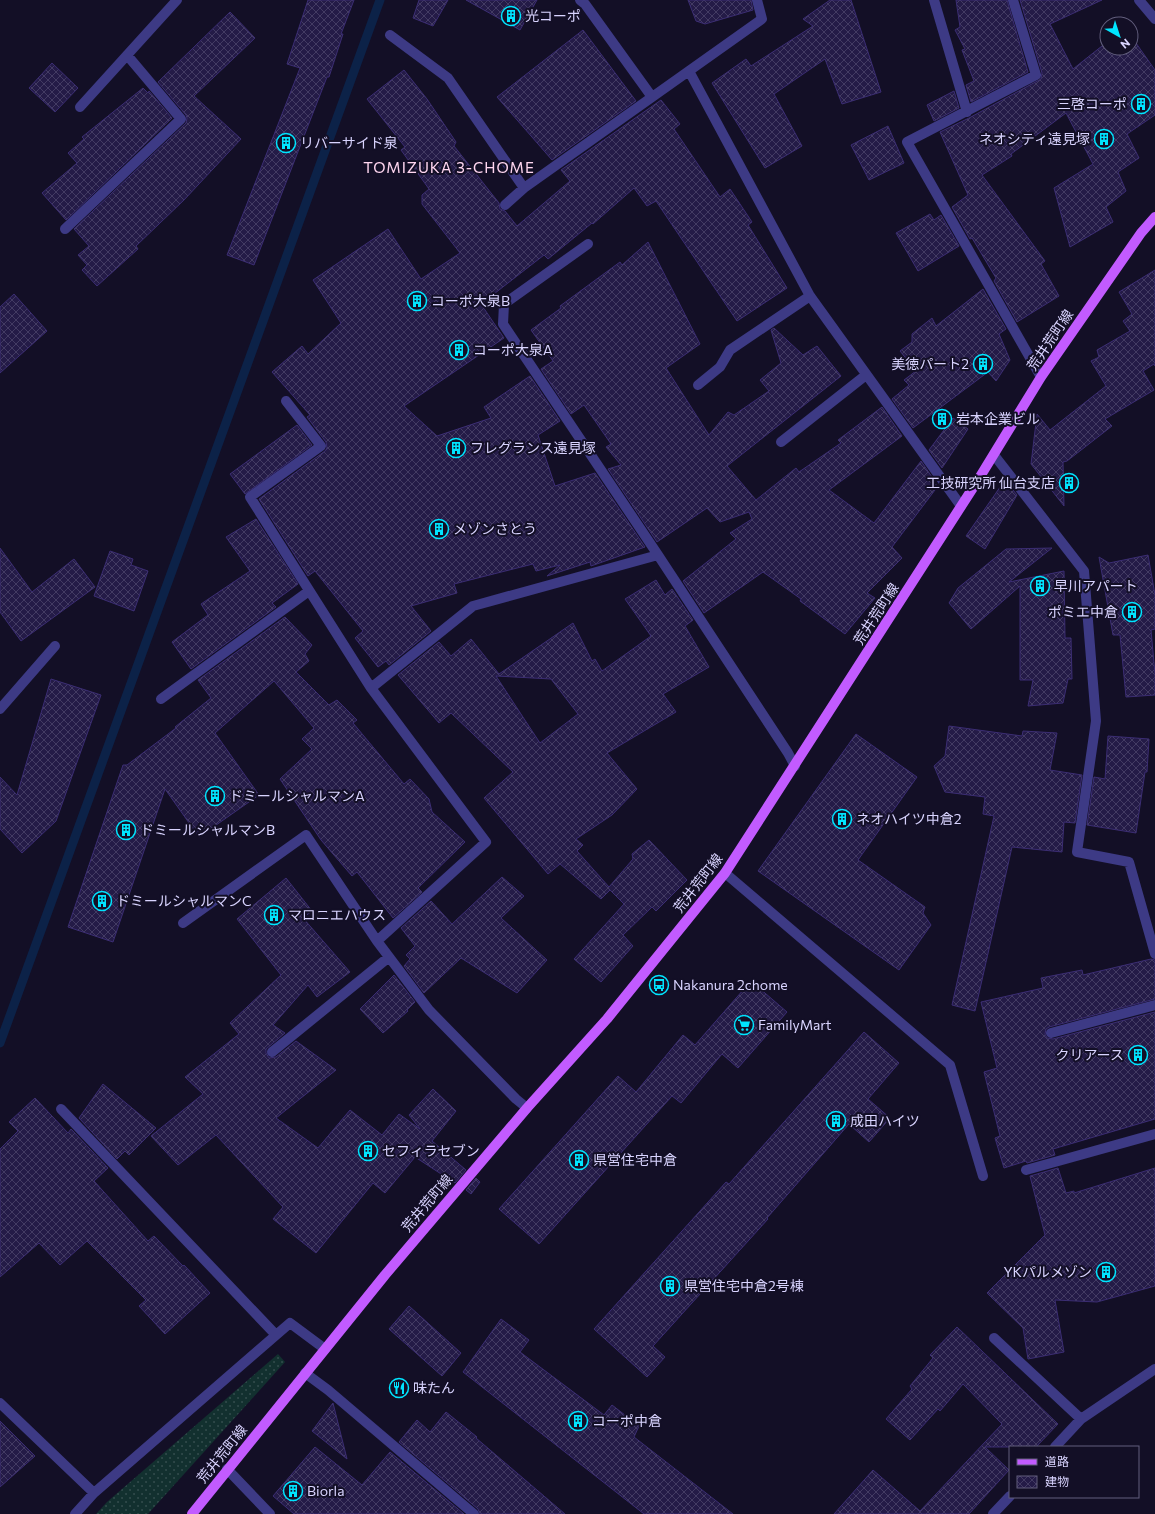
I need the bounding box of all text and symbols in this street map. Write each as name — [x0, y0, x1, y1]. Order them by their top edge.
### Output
building icon: 光コーポ — [500, 5, 522, 27]
place label: 光コーポ — [525, 7, 581, 24]
north arrow — [1099, 16, 1139, 56]
text: N — [1118, 37, 1133, 52]
building icon: 三啓コーポ — [1130, 93, 1152, 115]
place label: 三啓コーポ — [1057, 95, 1127, 112]
building icon: ネオシティ遠見塚 — [1093, 128, 1115, 150]
place label: ネオシティ遠見塚 — [979, 130, 1090, 147]
building icon: リバーサイド泉 — [275, 132, 297, 154]
place label: リバーサイド泉 — [300, 134, 398, 151]
district label: TOMIZUKA 3-CHOME — [363, 158, 535, 176]
building icon: コーポ大泉B — [406, 290, 428, 312]
place label: コーポ大泉B — [431, 292, 510, 309]
street label: 荒井荒町線 — [1023, 306, 1076, 373]
building icon: コーポ大泉A — [448, 339, 470, 361]
place label: コーポ大泉A — [473, 341, 553, 358]
building icon: 美徳パート2 — [972, 353, 994, 375]
place label: 美徳パート2 — [891, 355, 969, 372]
building icon: 岩本企業ビル — [931, 408, 953, 430]
place label: 岩本企業ビル — [956, 410, 1040, 427]
building icon: フレグランス遠見塚 — [445, 437, 467, 459]
place label: フレグランス遠見塚 — [470, 439, 596, 456]
building icon: 工技研究所 仙台支店 — [1058, 472, 1080, 494]
place label: 工技研究所 仙台支店 — [926, 474, 1055, 491]
building icon: メゾンさとう — [428, 518, 450, 540]
place label: メゾンさとう — [453, 520, 537, 537]
building icon: 早川アパート — [1029, 575, 1051, 597]
place label: 早川アパート — [1054, 577, 1138, 594]
street label: 荒井荒町線 — [849, 580, 902, 648]
building icon: ポミエ中倉 — [1121, 601, 1143, 623]
place label: ポミエ中倉 — [1048, 603, 1118, 620]
building icon: ドミールシャルマンA — [204, 785, 226, 807]
place label: ドミールシャルマンA — [229, 787, 365, 804]
building icon: ネオハイツ中倉2 — [831, 808, 853, 830]
place label: ネオハイツ中倉2 — [856, 810, 962, 827]
building icon: ドミールシャルマンB — [115, 819, 137, 841]
place label: ドミールシャルマンB — [140, 821, 275, 838]
street label: 荒井荒町線 — [669, 850, 726, 916]
building icon: ドミールシャルマンC — [91, 890, 113, 912]
place label: ドミールシャルマンC — [116, 892, 252, 909]
building icon: マロニエハウス — [263, 904, 285, 926]
place label: マロニエハウス — [288, 906, 386, 923]
bus stop icon: Nakanura 2chome — [648, 974, 670, 996]
place label: Nakanura 2chome — [673, 976, 788, 993]
supermarket icon: FamilyMart — [733, 1014, 755, 1036]
place label: FamilyMart — [758, 1016, 832, 1033]
building icon: クリアース — [1127, 1044, 1149, 1066]
place label: クリアース — [1056, 1046, 1124, 1063]
building icon: 成田ハイツ — [825, 1110, 847, 1132]
place label: 成田ハイツ — [850, 1112, 920, 1129]
building icon: セフィラセブン — [357, 1140, 379, 1162]
place label: セフィラセブン — [382, 1142, 480, 1159]
building icon: 県営住宅中倉 — [568, 1149, 590, 1171]
place label: 県営住宅中倉 — [593, 1151, 677, 1168]
street label: 荒井荒町線 — [398, 1170, 456, 1235]
building icon: YKパルメゾン — [1095, 1261, 1117, 1283]
place label: YKパルメゾン — [1003, 1263, 1092, 1280]
building icon: 県営住宅中倉2号棟 — [659, 1275, 681, 1297]
place label: 県営住宅中倉2号棟 — [684, 1277, 804, 1294]
restaurant icon: 味たん — [388, 1377, 410, 1399]
place label: 味たん — [413, 1379, 455, 1396]
building icon: コーポ中倉 — [567, 1410, 589, 1432]
place label: コーポ中倉 — [592, 1412, 662, 1429]
street label: 荒井荒町線 — [193, 1421, 250, 1486]
legend — [1009, 1446, 1139, 1498]
text: 道路 — [1045, 1454, 1069, 1468]
text: 建物 — [1045, 1474, 1069, 1488]
building icon: Biorla — [282, 1480, 304, 1502]
place label: Biorla — [307, 1482, 344, 1499]

